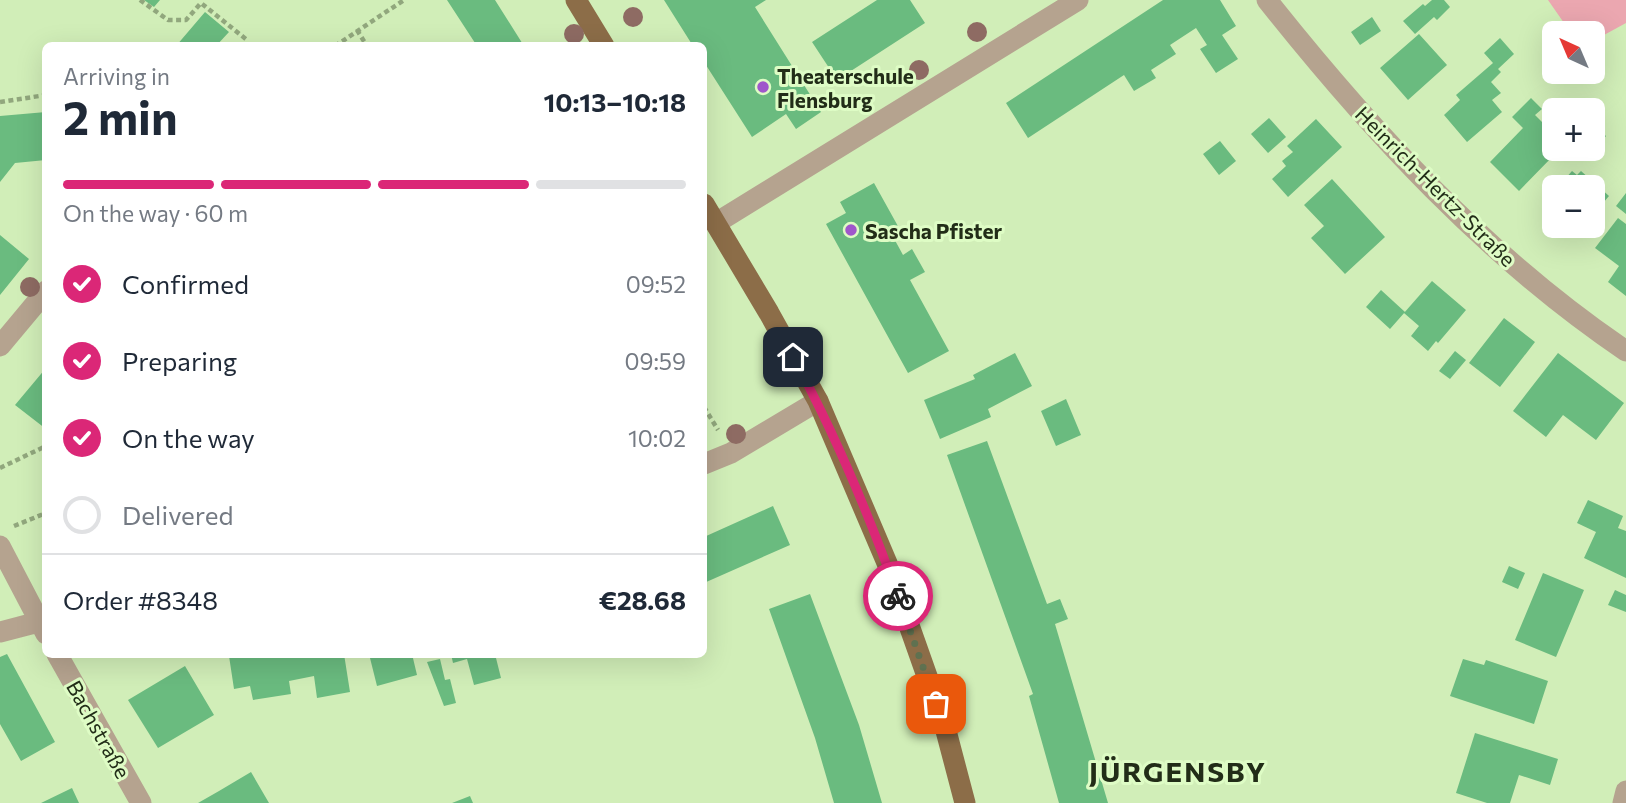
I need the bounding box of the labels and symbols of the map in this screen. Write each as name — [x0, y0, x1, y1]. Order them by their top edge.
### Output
north arrow — [1542, 21, 1605, 84]
place label: Theaterschule Flensburg — [777, 63, 914, 112]
marker: Theaterschule Flensburg — [755, 79, 771, 95]
street label: Heinrich-Hertz-Straße — [1351, 101, 1521, 271]
place label: Sascha Pfister — [865, 218, 1002, 243]
marker: Sascha Pfister — [843, 222, 859, 238]
pin — [763, 327, 823, 387]
courier — [863, 561, 933, 631]
pin — [906, 674, 966, 734]
street label: Bachstraße — [62, 676, 136, 782]
district label: JÜRGENSBY — [1089, 754, 1267, 788]

